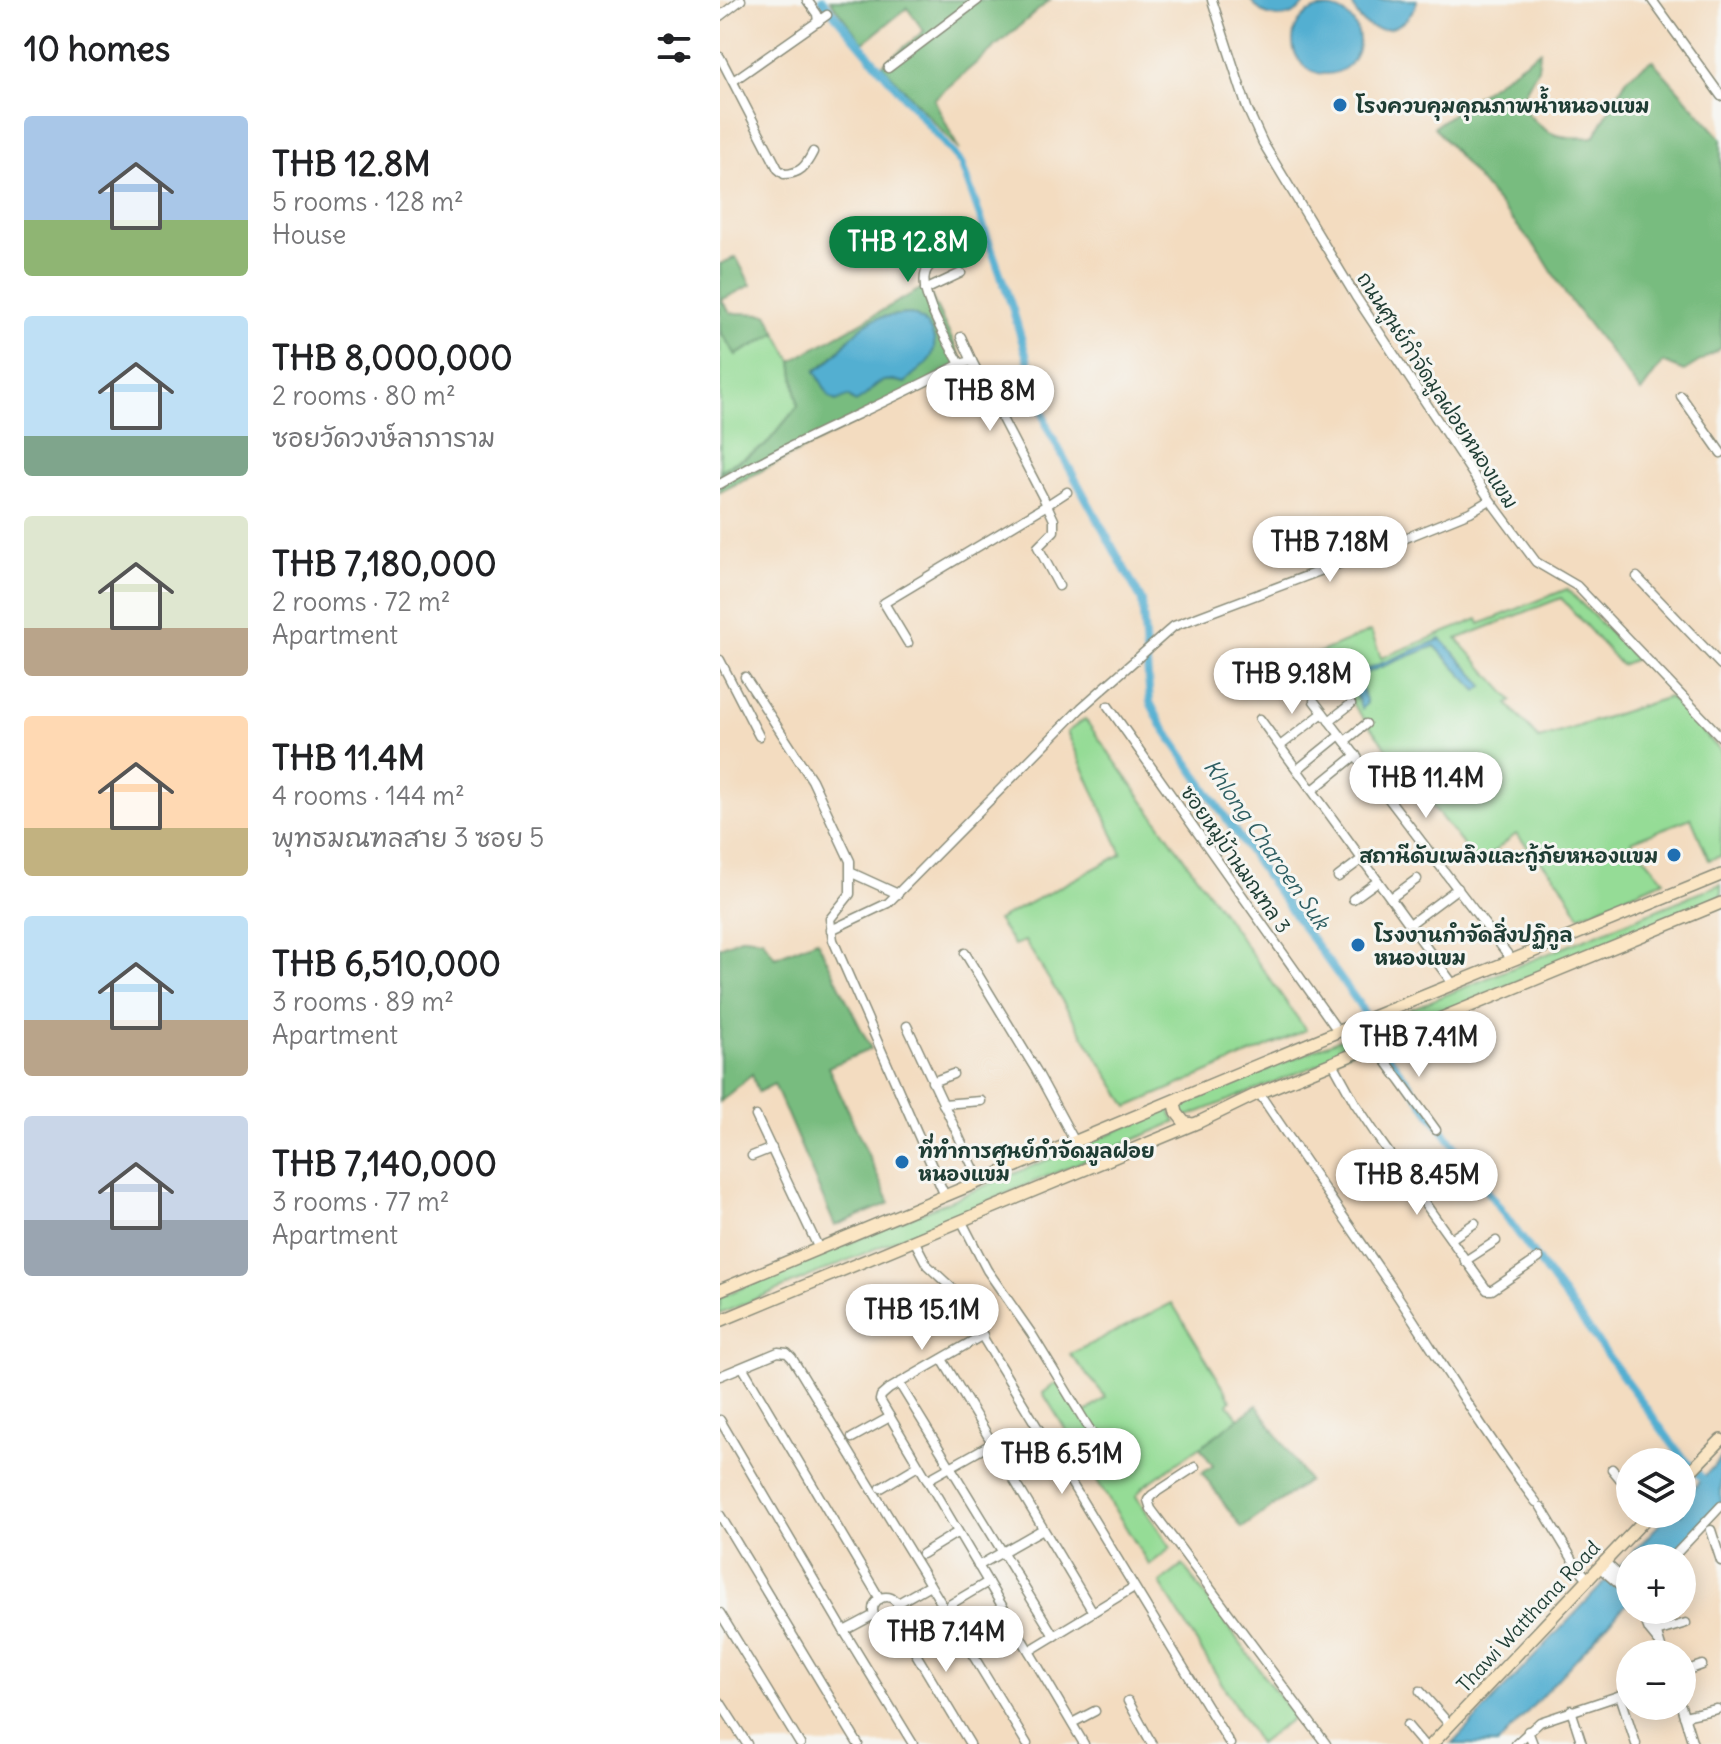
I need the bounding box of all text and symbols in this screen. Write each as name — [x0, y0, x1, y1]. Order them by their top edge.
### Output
icon: filters — [652, 26, 696, 70]
text: 10 homes — [24, 27, 170, 70]
place label: โรงควบคุมคุณภาพน้ำหนองแขม — [1355, 86, 1649, 121]
marker: โรงควบคุมคุณภาพน้ำหนองแขม — [1331, 96, 1349, 114]
text: THB 12.8M — [272, 142, 431, 185]
icon: home — [88, 148, 184, 244]
text: 5 rooms · 128 m² — [272, 185, 464, 218]
pin: THB 12.8M — [816, 216, 1000, 284]
text: House — [272, 218, 346, 251]
text: THB 12.8M — [847, 225, 969, 258]
street label: ถนนศูนย์กำจัดมูลฝอยหนองแขม — [1349, 267, 1524, 515]
text: THB 8,000,000 — [272, 336, 513, 379]
icon: home — [88, 348, 184, 444]
pin: THB 8M — [925, 365, 1055, 433]
text: THB 8M — [944, 374, 1036, 407]
text: 2 rooms · 80 m² — [272, 379, 456, 412]
text: ซอยวัดวงษ์ลาภาราม — [272, 421, 495, 454]
pin: THB 7.18M — [1238, 516, 1422, 584]
text: THB 7.18M — [1271, 525, 1389, 558]
text: THB 7,180,000 — [272, 542, 497, 585]
icon: home — [88, 548, 184, 644]
text: 2 rooms · 72 m² — [272, 585, 451, 618]
text: Apartment — [272, 618, 398, 651]
pin: THB 9.18M — [1200, 648, 1384, 716]
text: THB 9.18M — [1232, 657, 1352, 690]
text: THB 11.4M — [272, 736, 425, 779]
icon: home — [88, 748, 184, 844]
pin: THB 11.4M — [1334, 752, 1518, 820]
water label: Khlong Charoen Suk — [1198, 754, 1337, 936]
text: THB 11.4M — [1367, 761, 1485, 794]
text: 4 rooms · 144 m² — [272, 779, 465, 812]
street label: ซอยหมู่บ้านมณฑล 3 — [1172, 780, 1296, 940]
text: พุทธมณฑลสาย 3 ซอย 5 — [272, 821, 544, 854]
place label: สถานีดับเพลิงและกู้ภัยหนองแขม — [1359, 843, 1658, 871]
marker: สถานีดับเพลิงและกู้ภัยหนองแขม — [1665, 846, 1683, 864]
place label: โรงงานกำจัดสิ่งปฏิกูล หนองแขม — [1374, 917, 1573, 970]
marker: โรงงานกำจัดสิ่งปฏิกูล หนองแขม — [1349, 936, 1367, 954]
text: THB 6,510,000 — [272, 942, 501, 985]
icon: home — [88, 948, 184, 1044]
text: 3 rooms · 89 m² — [272, 985, 454, 1018]
pin: THB 7.41M — [1327, 1011, 1511, 1079]
text: Apartment — [272, 1018, 398, 1051]
text: THB 7.41M — [1359, 1020, 1479, 1053]
place label: ที่ทำการศูนย์กำจัดมูลฝอย หนองแขม — [918, 1133, 1155, 1186]
text: THB 7,140,000 — [272, 1142, 497, 1185]
icon: home — [88, 1148, 184, 1244]
pin: THB 8.45M — [1325, 1149, 1509, 1217]
marker: ที่ทำการศูนย์กำจัดมูลฝอย หนองแขม — [893, 1153, 911, 1171]
text: THB 8.45M — [1354, 1158, 1480, 1191]
text: 3 rooms · 77 m² — [272, 1185, 450, 1218]
text: Apartment — [272, 1218, 398, 1251]
pin: THB 15.1M — [830, 1284, 1014, 1352]
text: THB 15.1M — [864, 1293, 980, 1326]
pin: THB 6.51M — [970, 1428, 1154, 1496]
text: THB 6.51M — [1001, 1437, 1123, 1470]
map controls — [1616, 1448, 1696, 1720]
button: layers — [1616, 1448, 1696, 1528]
street label: Thawi Watthana Road — [1451, 1535, 1605, 1697]
button: + — [1616, 1544, 1696, 1624]
pin: THB 7.14M — [854, 1606, 1038, 1674]
text: THB 7.14M — [886, 1615, 1006, 1648]
button: − — [1616, 1640, 1696, 1720]

